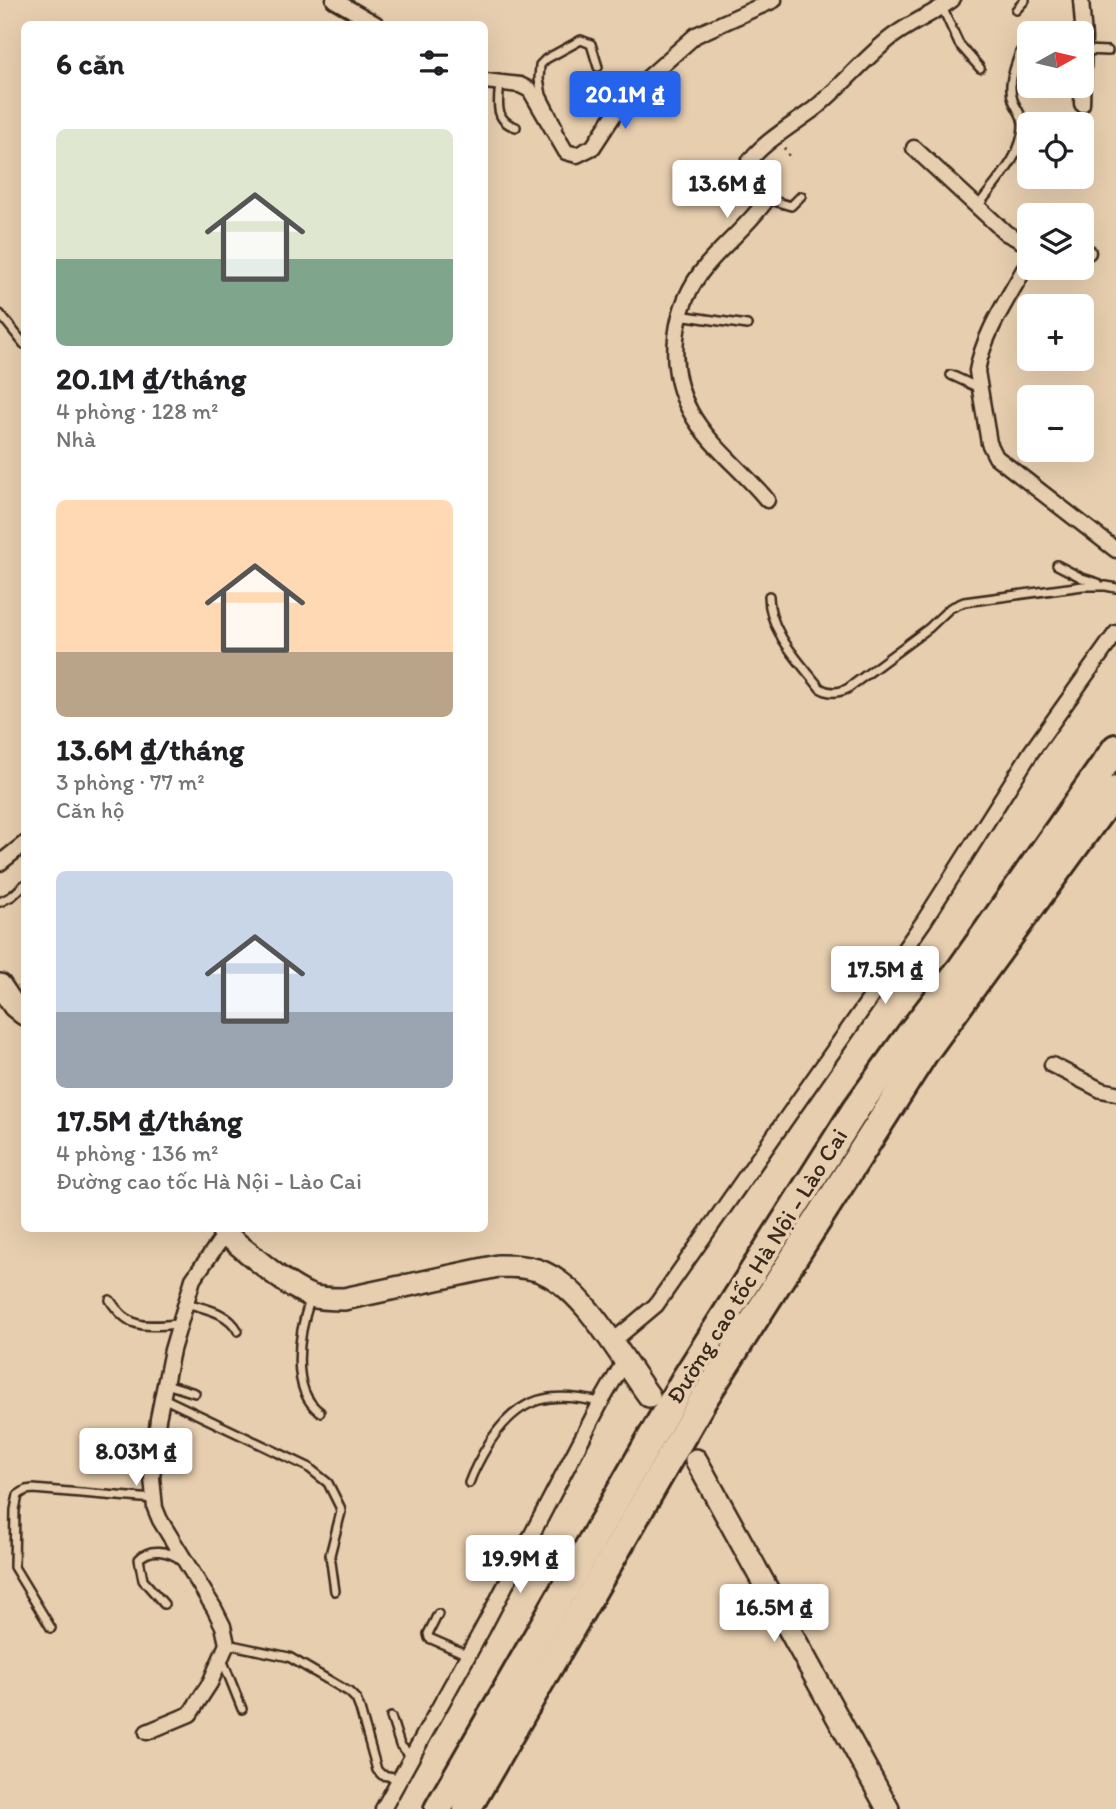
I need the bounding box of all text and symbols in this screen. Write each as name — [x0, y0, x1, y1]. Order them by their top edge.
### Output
north arrow — [1017, 21, 1094, 98]
map controls — [1017, 21, 1094, 462]
icon: filters — [415, 44, 453, 82]
text: 6 căn — [56, 45, 124, 82]
pin: 20.1M ₫ — [560, 72, 690, 131]
text: 20.1M ₫ — [586, 80, 664, 108]
button: locate — [1017, 112, 1094, 189]
pin: 13.6M ₫ — [662, 160, 792, 220]
text: 13.6M ₫ — [688, 169, 766, 197]
icon: home — [192, 174, 318, 300]
button: layers — [1017, 203, 1094, 280]
button: + — [1017, 294, 1094, 371]
text: 20.1M ₫/tháng — [56, 360, 246, 397]
button: − — [1017, 385, 1094, 462]
text: 4 phòng · 128 m² — [56, 397, 218, 425]
text: Nhà — [56, 425, 96, 453]
icon: home — [192, 545, 318, 671]
text: 13.6M ₫/tháng — [56, 731, 244, 768]
text: 3 phòng · 77 m² — [56, 768, 205, 796]
text: Căn hộ — [56, 796, 124, 824]
icon: home — [192, 916, 318, 1042]
pin: 17.5M ₫ — [820, 946, 950, 1006]
text: 17.5M ₫ — [847, 955, 923, 983]
text: 17.5M ₫/tháng — [56, 1102, 243, 1139]
street label: Đường cao tốc Hà Nội - Lào Cai — [660, 1123, 853, 1409]
text: 4 phòng · 136 m² — [56, 1139, 218, 1167]
text: Đường cao tốc Hà Nội - Lào Cai — [56, 1167, 362, 1195]
pin: 8.03M ₫ — [71, 1428, 201, 1488]
text: 8.03M ₫ — [95, 1437, 177, 1465]
pin: 19.9M ₫ — [455, 1536, 585, 1595]
text: 19.9M ₫ — [482, 1544, 558, 1572]
pin: 16.5M ₫ — [709, 1584, 839, 1644]
text: 16.5M ₫ — [736, 1593, 812, 1621]

